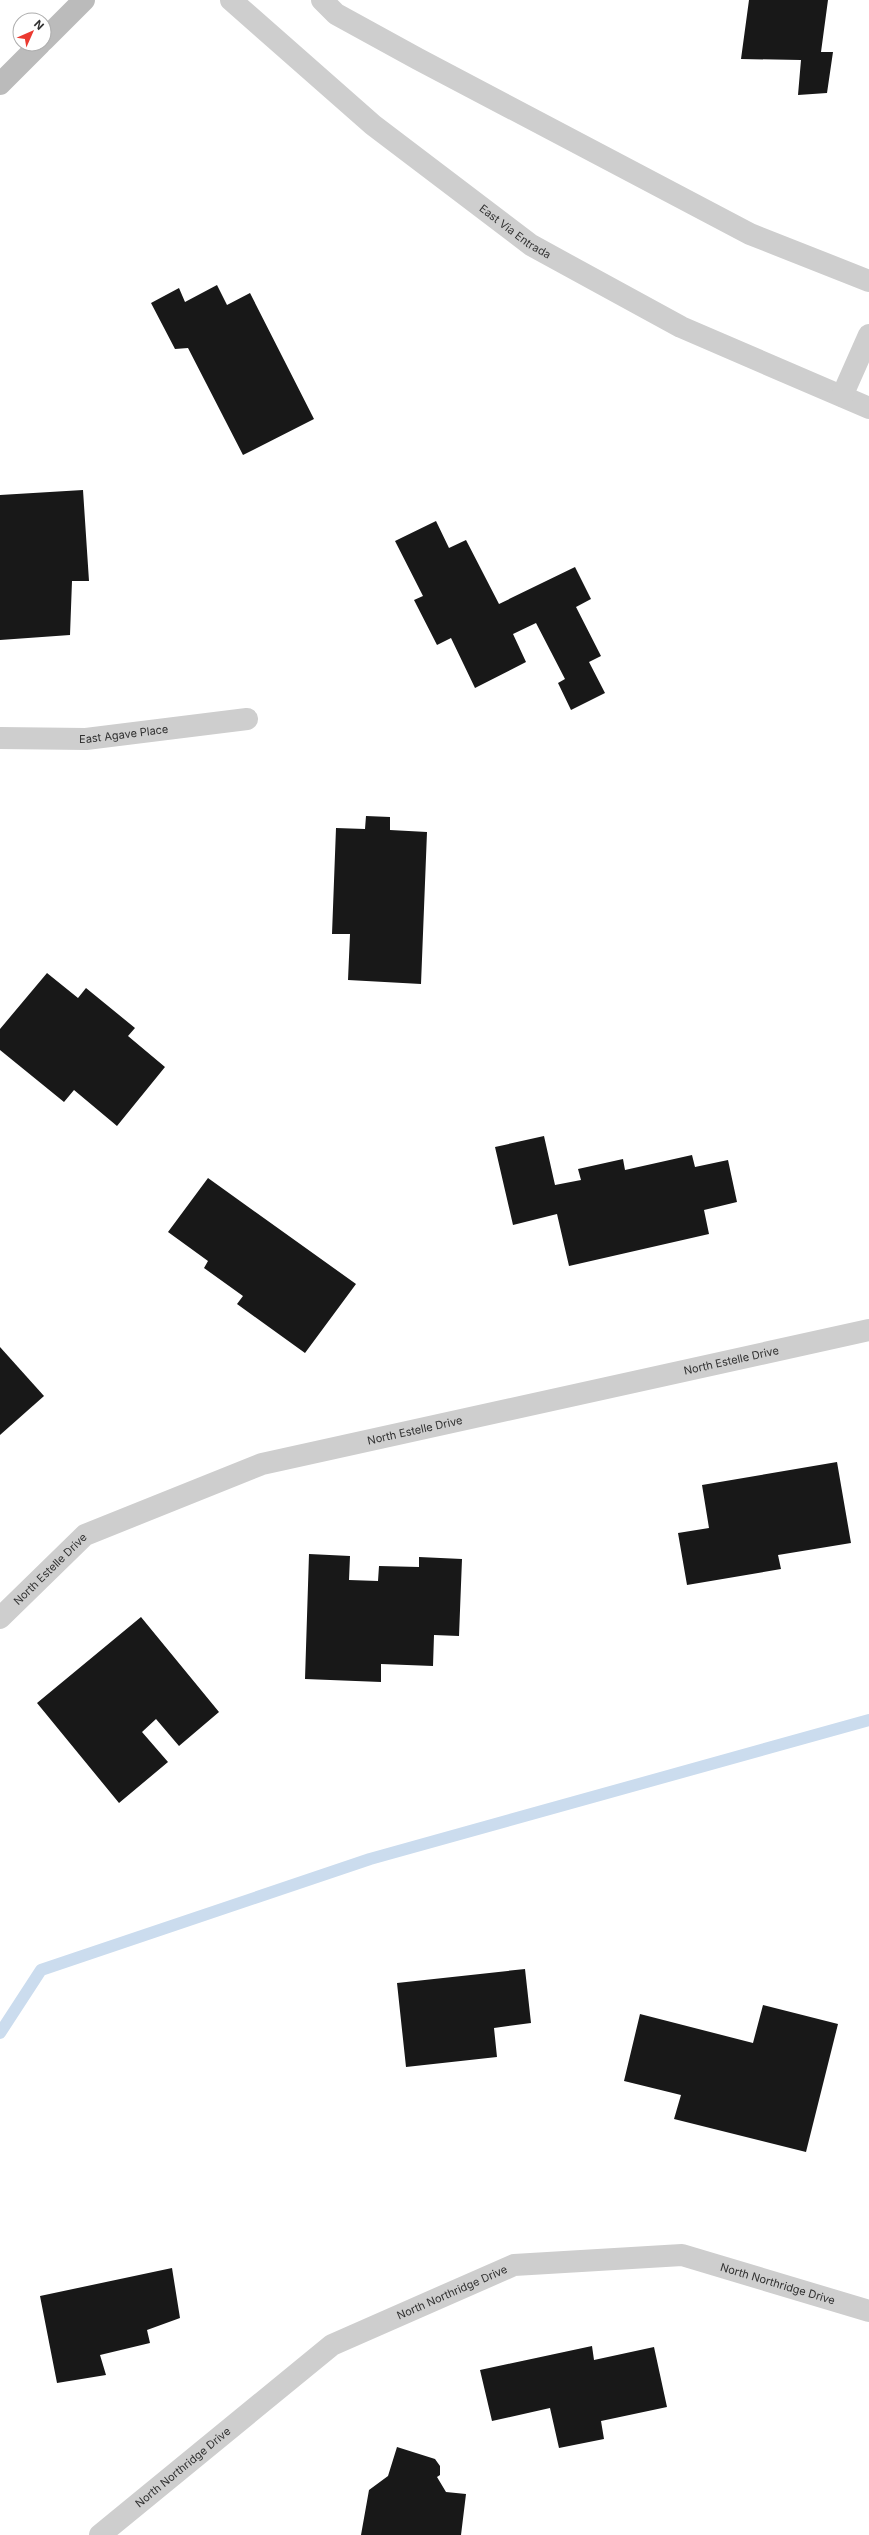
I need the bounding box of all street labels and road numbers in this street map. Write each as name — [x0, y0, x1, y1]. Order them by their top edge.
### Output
street label: East Via Entrada — [477, 201, 554, 262]
street label: East Agave Place — [79, 722, 169, 746]
street label: North Estelle Drive — [682, 1343, 780, 1378]
street label: North Estelle Drive — [366, 1413, 464, 1448]
street label: North Estelle Drive — [10, 1530, 90, 1608]
street label: North Northridge Drive — [719, 2260, 837, 2307]
street label: North Northridge Drive — [395, 2262, 509, 2323]
street label: North Northridge Drive — [132, 2424, 233, 2510]

